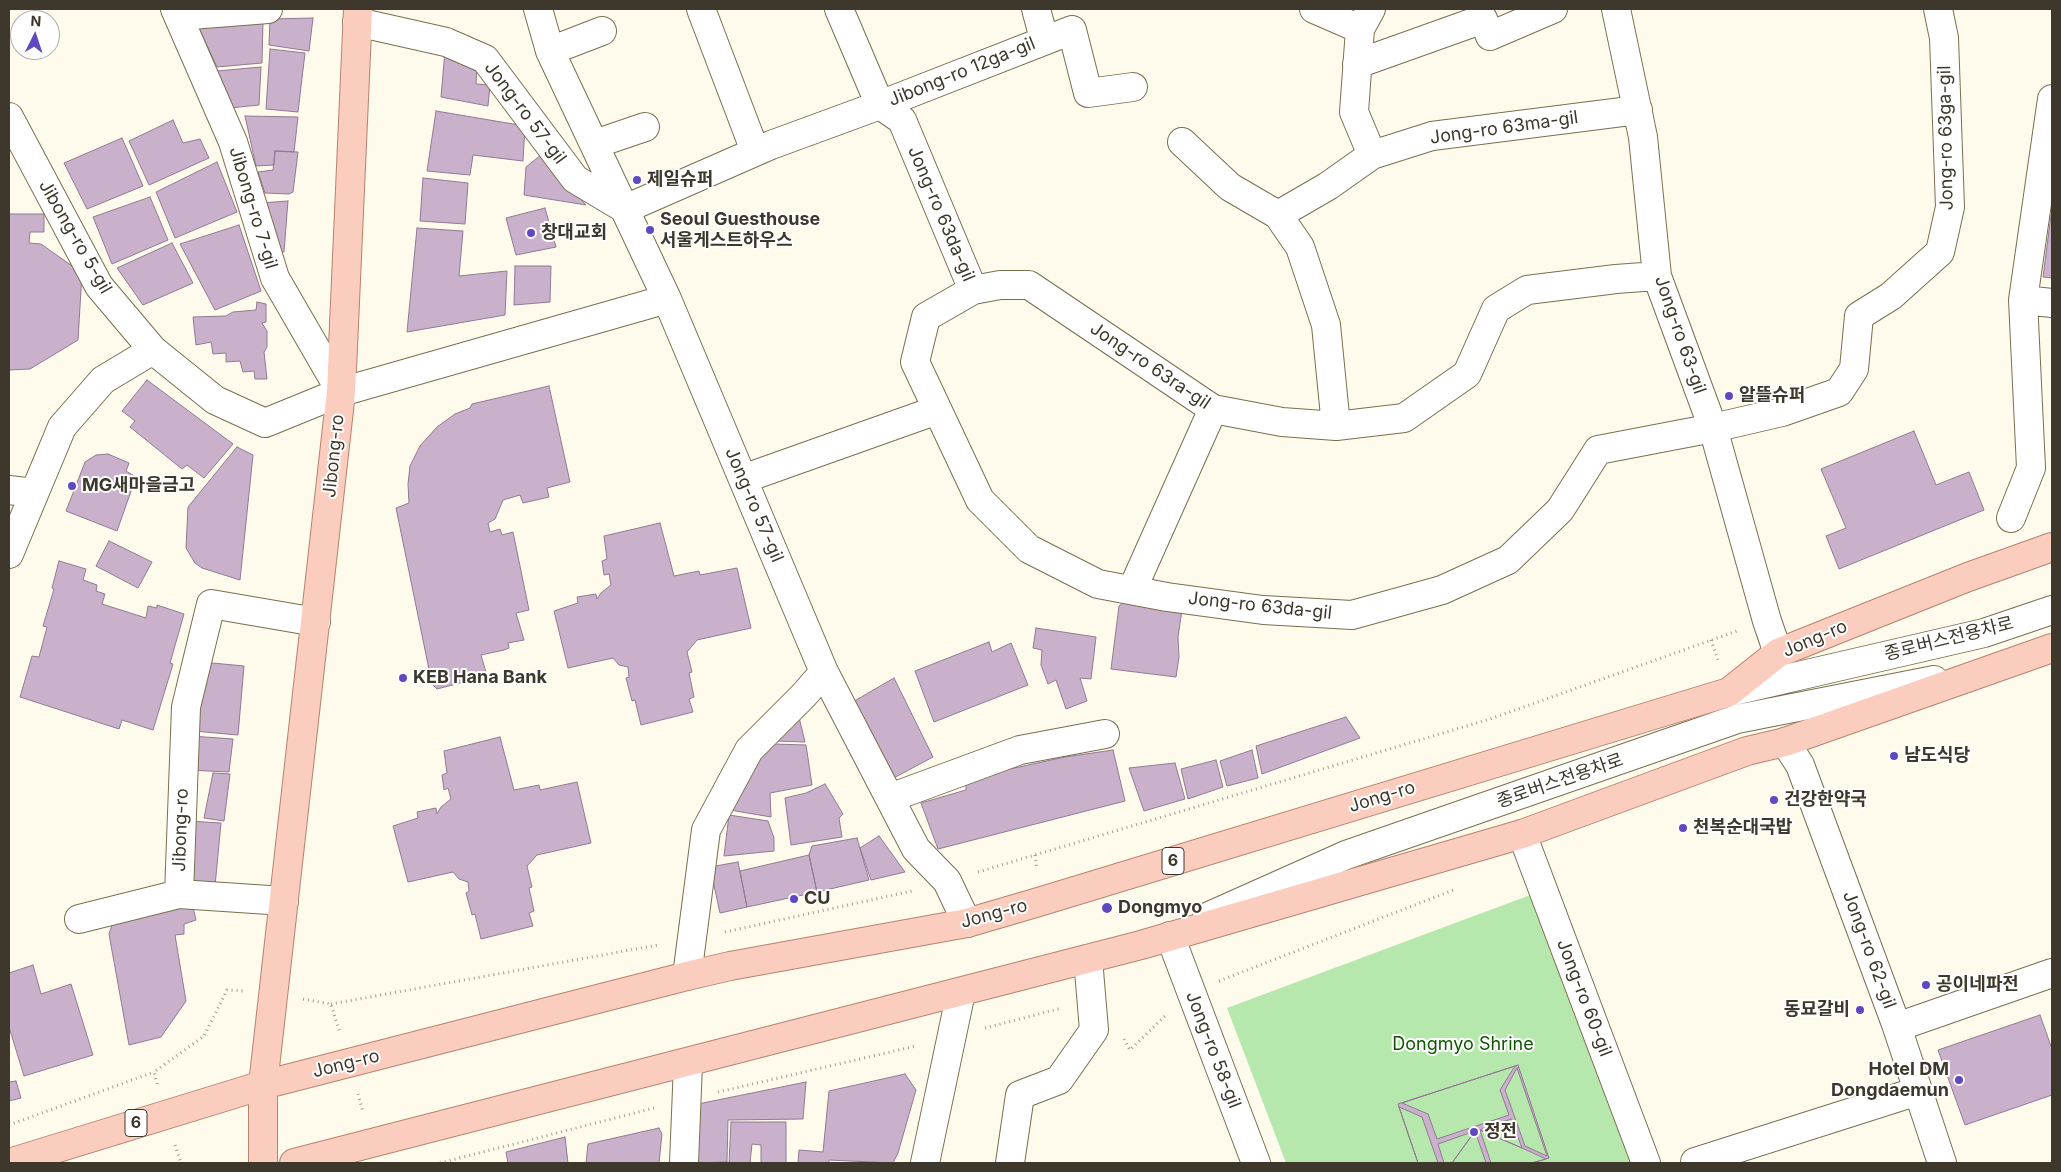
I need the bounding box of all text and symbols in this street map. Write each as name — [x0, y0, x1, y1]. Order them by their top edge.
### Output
north arrow — [10, 10, 60, 60]
text: N — [30, 12, 42, 29]
street label: Jibong-ro 12ga-gil — [886, 33, 1038, 111]
street label: Jong-ro 57-gil — [480, 58, 570, 168]
street label: Jong-ro 63ga-gil — [1934, 65, 1958, 211]
street label: Jong-ro 63ma-gil — [1428, 107, 1580, 149]
street label: Jong-ro 63da-gil — [903, 143, 979, 285]
street label: Jibong-ro 7-gil — [224, 144, 282, 272]
place label: 제일슈퍼 — [647, 169, 713, 191]
marker: 제일슈퍼 — [631, 174, 643, 186]
street label: Jibong-ro 5-gil — [34, 176, 116, 298]
place label: Seoul Guesthouse 서울게스트하우스 — [660, 209, 820, 252]
place label: 창대교회 — [541, 222, 607, 244]
marker: Seoul Guesthouse 서울게스트하우스 — [644, 224, 656, 236]
marker: 창대교회 — [525, 227, 537, 239]
street label: Jong-ro 63-gil — [1650, 273, 1710, 397]
street label: Jong-ro 63ra-gil — [1086, 318, 1214, 414]
place label: 알뜰슈퍼 — [1739, 385, 1805, 407]
marker: 알뜰슈퍼 — [1723, 390, 1735, 402]
street label: Jibong-ro — [319, 413, 349, 499]
street label: Jong-ro 57-gil — [720, 444, 788, 566]
place label: MG새마을금고 — [82, 475, 195, 497]
marker: MG새마을금고 — [66, 480, 78, 492]
street label: Jong-ro 63da-gil — [1187, 588, 1333, 624]
street label: 종로버스전용차로 — [1882, 612, 2016, 666]
street label: Jong-ro — [1779, 616, 1851, 662]
place label: KEB Hana Bank — [413, 667, 547, 689]
marker: KEB Hana Bank — [397, 672, 409, 684]
place label: 남도식당 — [1904, 745, 1970, 767]
street label: 종로버스전용차로 — [1494, 749, 1626, 813]
marker: 남도식당 — [1888, 750, 1900, 762]
street label: Jong-ro — [1346, 777, 1418, 817]
street label: Jibong-ro — [169, 788, 193, 872]
place label: 건강한약국 — [1784, 789, 1867, 811]
marker: 건강한약국 — [1768, 794, 1780, 806]
place label: 천복순대국밥 — [1693, 817, 1792, 839]
marker: 천복순대국밥 — [1677, 822, 1689, 834]
road number: 6 — [1162, 848, 1184, 874]
place label: CU — [804, 888, 830, 910]
street label: Jong-ro 62-gil — [1838, 888, 1900, 1012]
marker: CU — [788, 893, 800, 905]
street label: Jong-ro — [958, 895, 1030, 933]
place label: Dongmyo — [1118, 897, 1202, 919]
marker: Dongmyo — [1100, 901, 1114, 915]
street label: Jong-ro 60-gil — [1552, 936, 1616, 1060]
place label: 공이네파전 — [1936, 974, 2019, 996]
marker: 공이네파전 — [1920, 979, 1932, 991]
street label: Jong-ro 58-gil — [1181, 988, 1245, 1112]
place label: 동묘갈비 — [1784, 999, 1850, 1021]
marker: 동묘갈비 — [1854, 1004, 1866, 1016]
park label: Dongmyo Shrine — [1392, 1034, 1534, 1056]
street label: Jong-ro — [310, 1045, 382, 1083]
place label: Hotel DM Dongdaemun — [1831, 1059, 1949, 1102]
marker: Hotel DM Dongdaemun — [1953, 1074, 1965, 1086]
road number: 6 — [125, 1110, 147, 1136]
place label: 정전 — [1484, 1121, 1517, 1143]
marker: 정전 — [1468, 1126, 1480, 1138]

